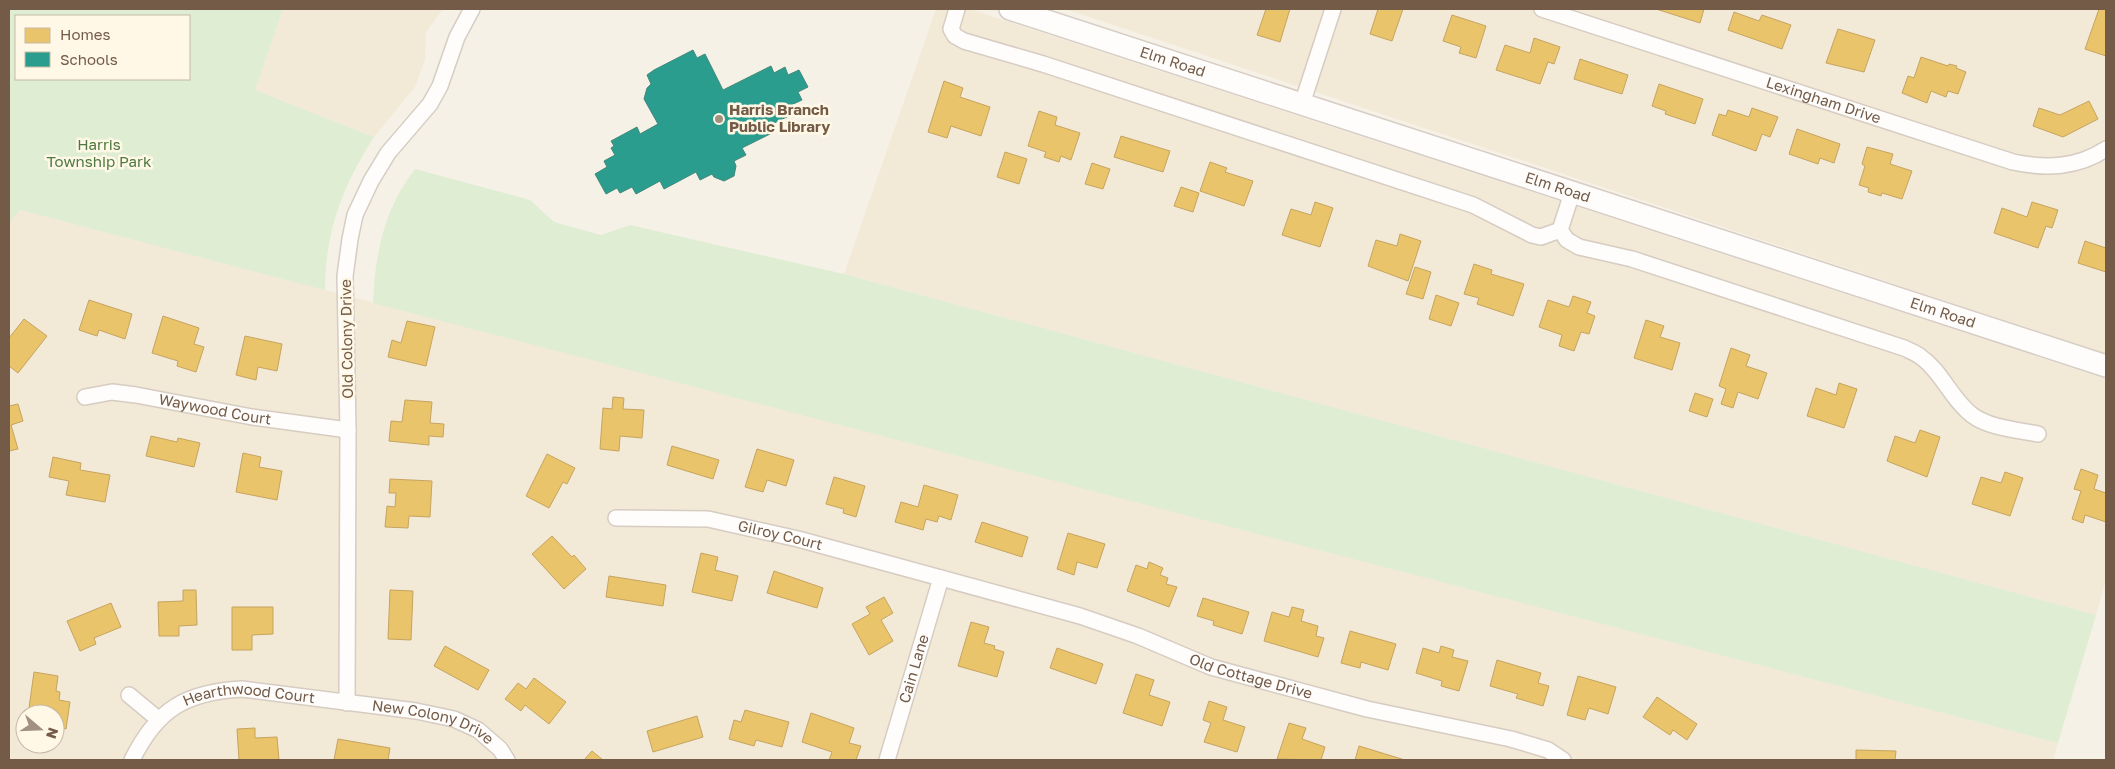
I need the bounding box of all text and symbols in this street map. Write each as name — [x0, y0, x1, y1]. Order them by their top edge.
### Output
legend — [15, 15, 190, 80]
text: Homes — [60, 25, 110, 43]
street label: Elm Road — [1138, 42, 1208, 80]
text: Schools — [60, 50, 118, 68]
street label: Lexingham Drive — [1764, 72, 1884, 127]
place label: Harris Branch Public Library — [729, 100, 830, 135]
marker: Harris Branch Public Library — [713, 113, 725, 125]
park label: Harris Township Park — [47, 135, 152, 170]
street label: Elm Road — [1523, 167, 1593, 206]
street label: Old Colony Drive — [336, 279, 356, 399]
street label: Elm Road — [1908, 293, 1978, 331]
street label: Waywood Court — [157, 390, 273, 428]
street label: Gilroy Court — [736, 516, 825, 553]
street label: Cain Lane — [894, 632, 932, 705]
street label: Old Cottage Drive — [1187, 649, 1315, 702]
street label: Hearthwood Court — [180, 679, 316, 709]
street label: New Colony Drive — [371, 696, 498, 748]
north arrow — [15, 704, 65, 754]
text: N — [43, 726, 63, 741]

